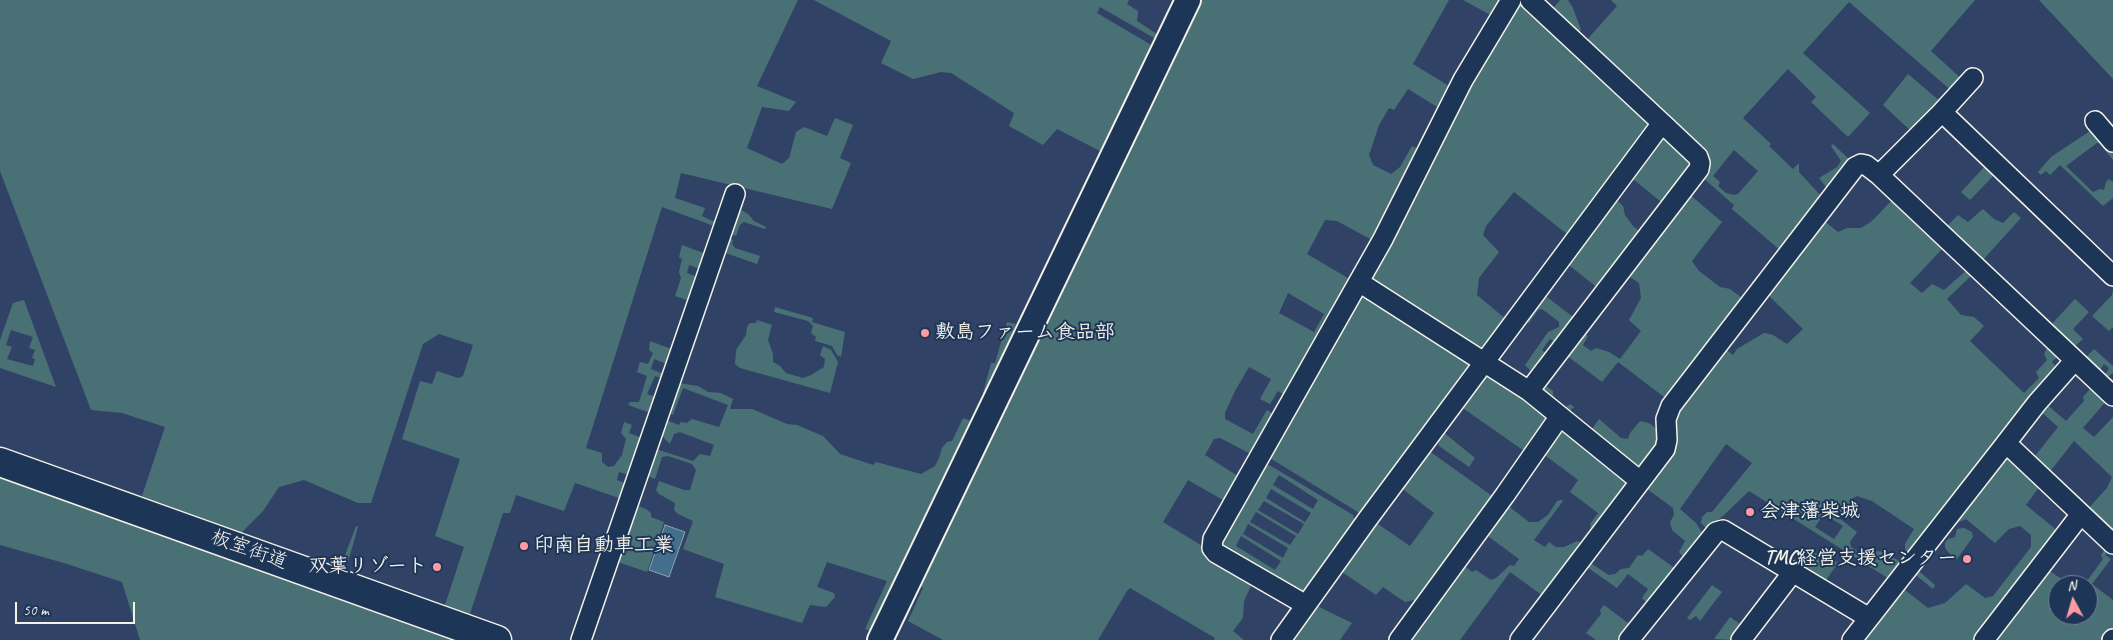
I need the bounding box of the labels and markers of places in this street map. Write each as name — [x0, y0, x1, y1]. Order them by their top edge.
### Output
place label: 敷島ファーム食品部 — [935, 321, 1115, 345]
marker: 敷島ファーム食品部 — [919, 327, 931, 339]
place label: 会津藩柴城 — [1760, 500, 1860, 524]
marker: 会津藩柴城 — [1744, 506, 1756, 518]
place label: 印南自動車工業 — [534, 534, 674, 558]
marker: 印南自動車工業 — [518, 540, 530, 552]
place label: TMC経営支援センター — [1764, 547, 1957, 571]
marker: TMC経営支援センター — [1961, 553, 1973, 565]
place label: 双葉リゾート — [309, 555, 427, 579]
marker: 双葉リゾート — [431, 561, 443, 573]

